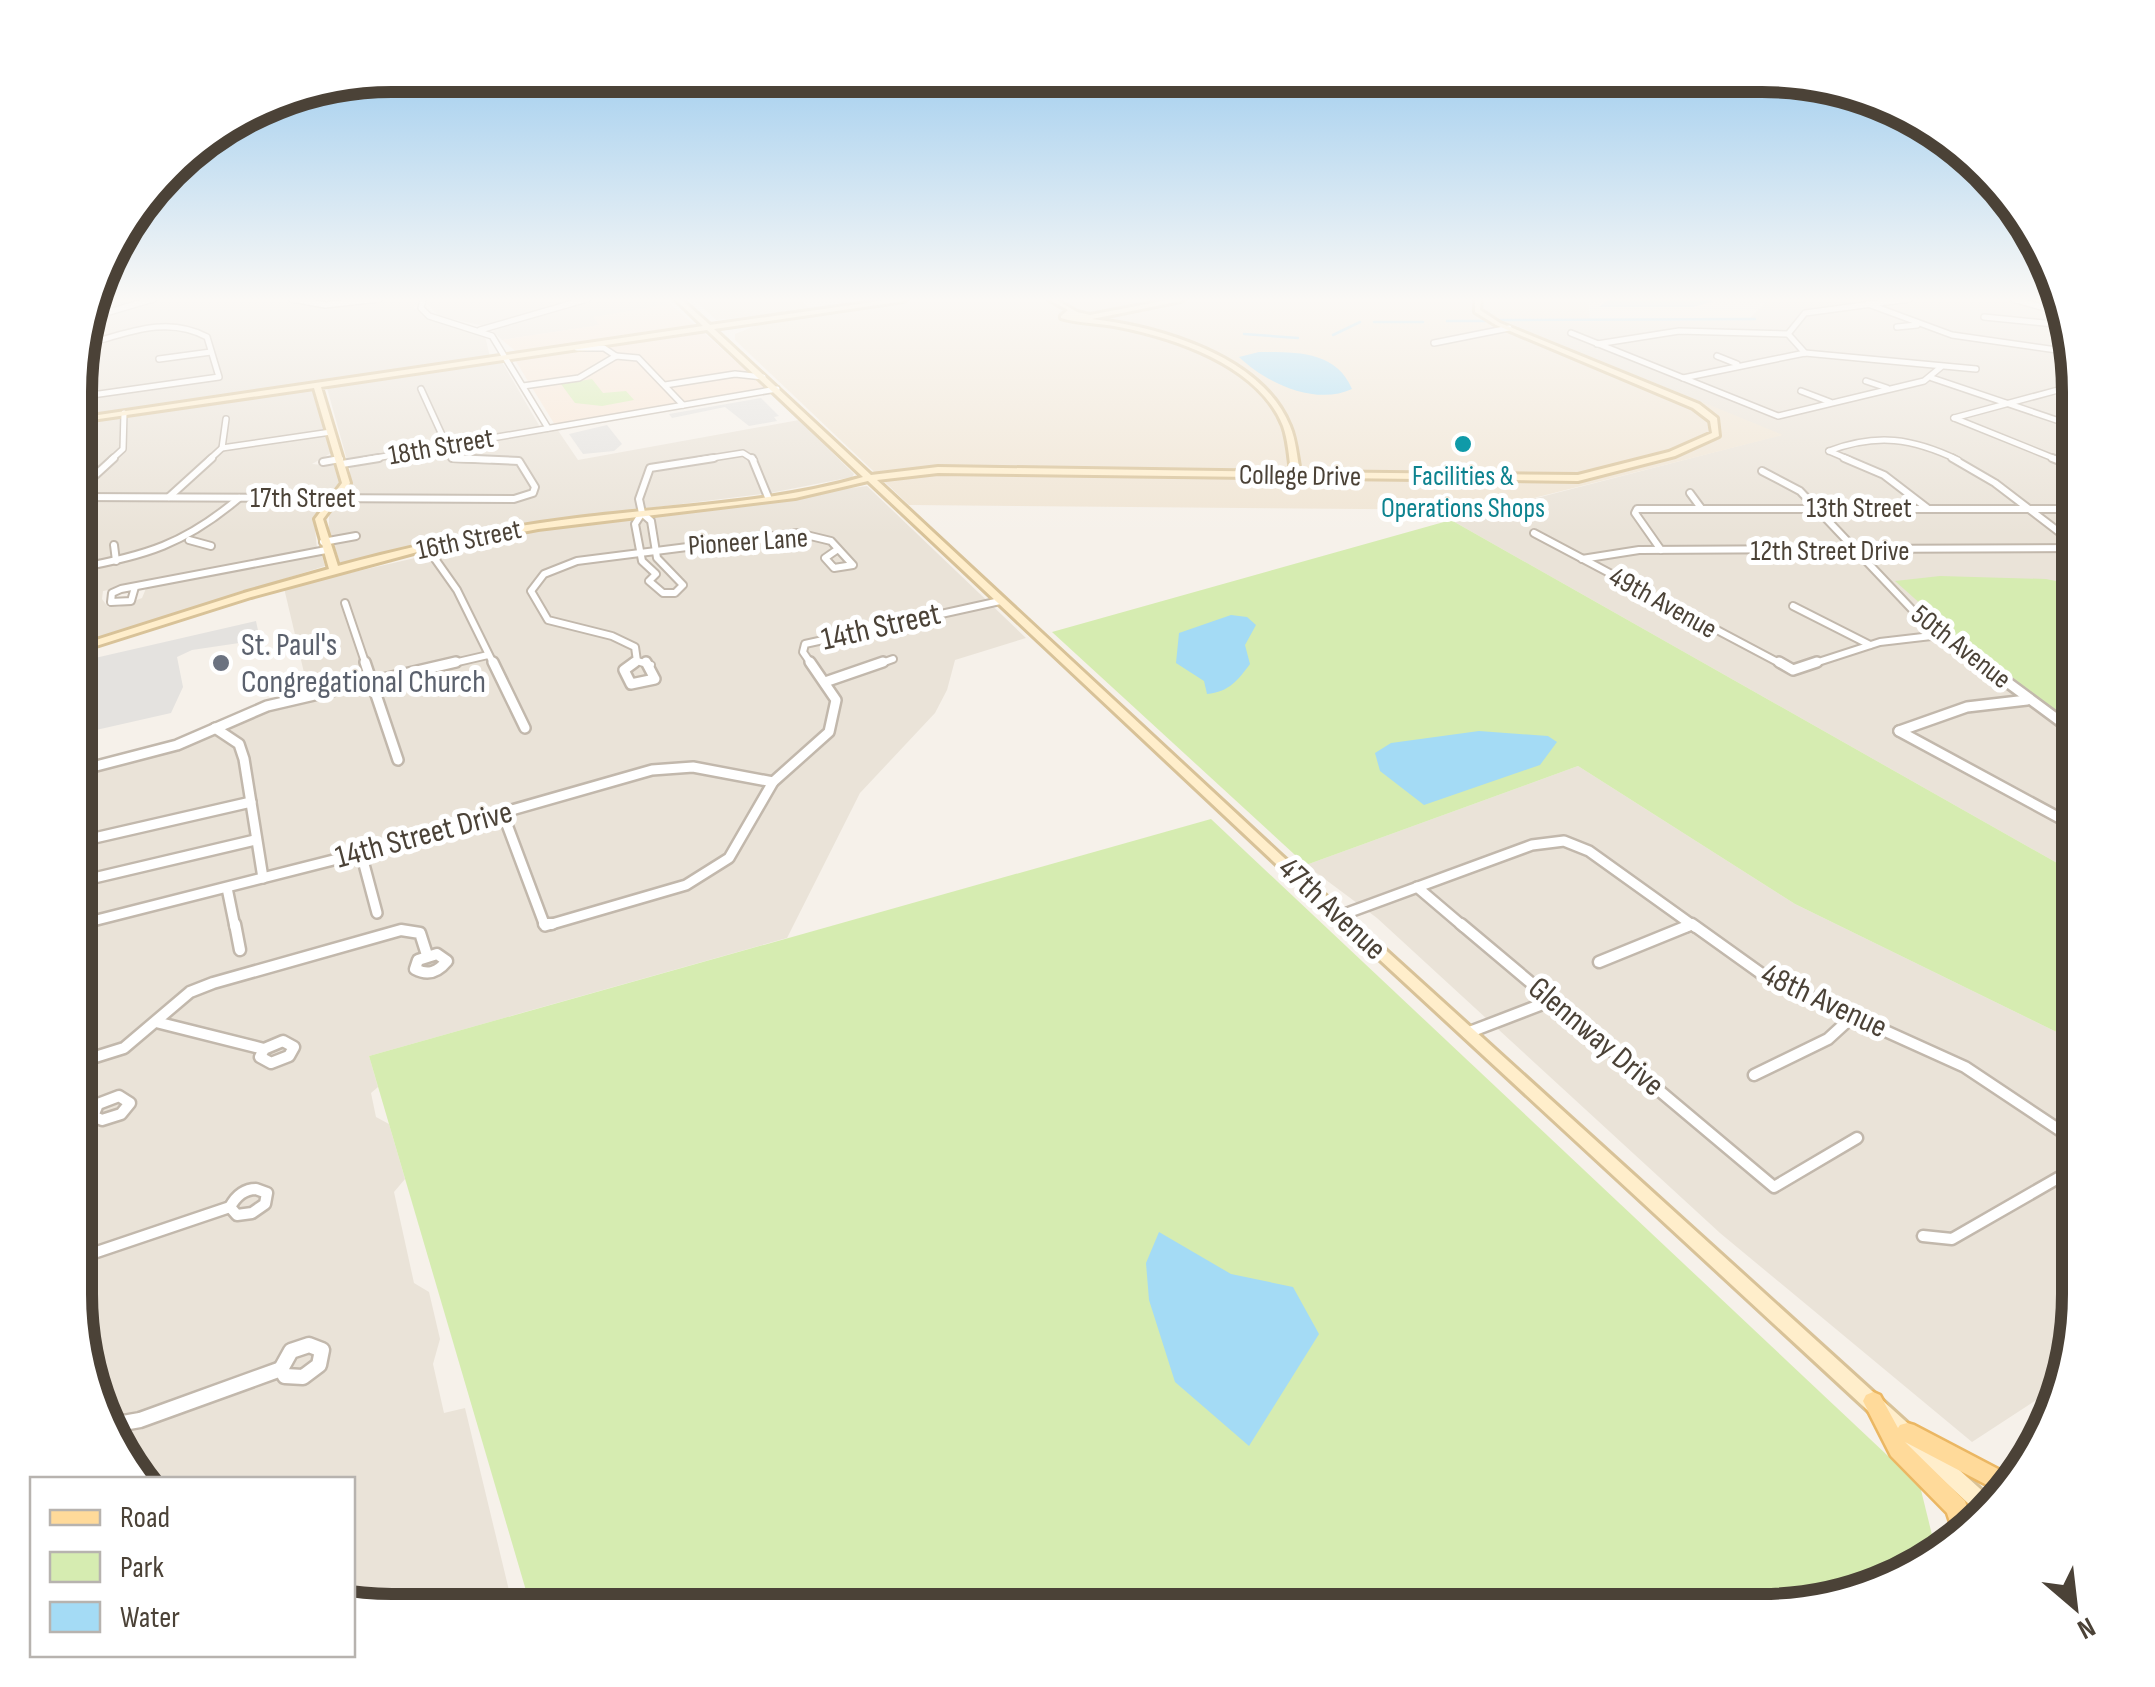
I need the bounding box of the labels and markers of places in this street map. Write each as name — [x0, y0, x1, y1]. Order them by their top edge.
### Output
marker: Facilities & Operations Shops — [1452, 433, 1474, 455]
place label: Facilities & Operations Shops — [1381, 460, 1545, 525]
place label: St. Paul's Congregational Church — [241, 626, 486, 702]
marker: St. Paul's Congregational Church — [210, 652, 232, 674]

